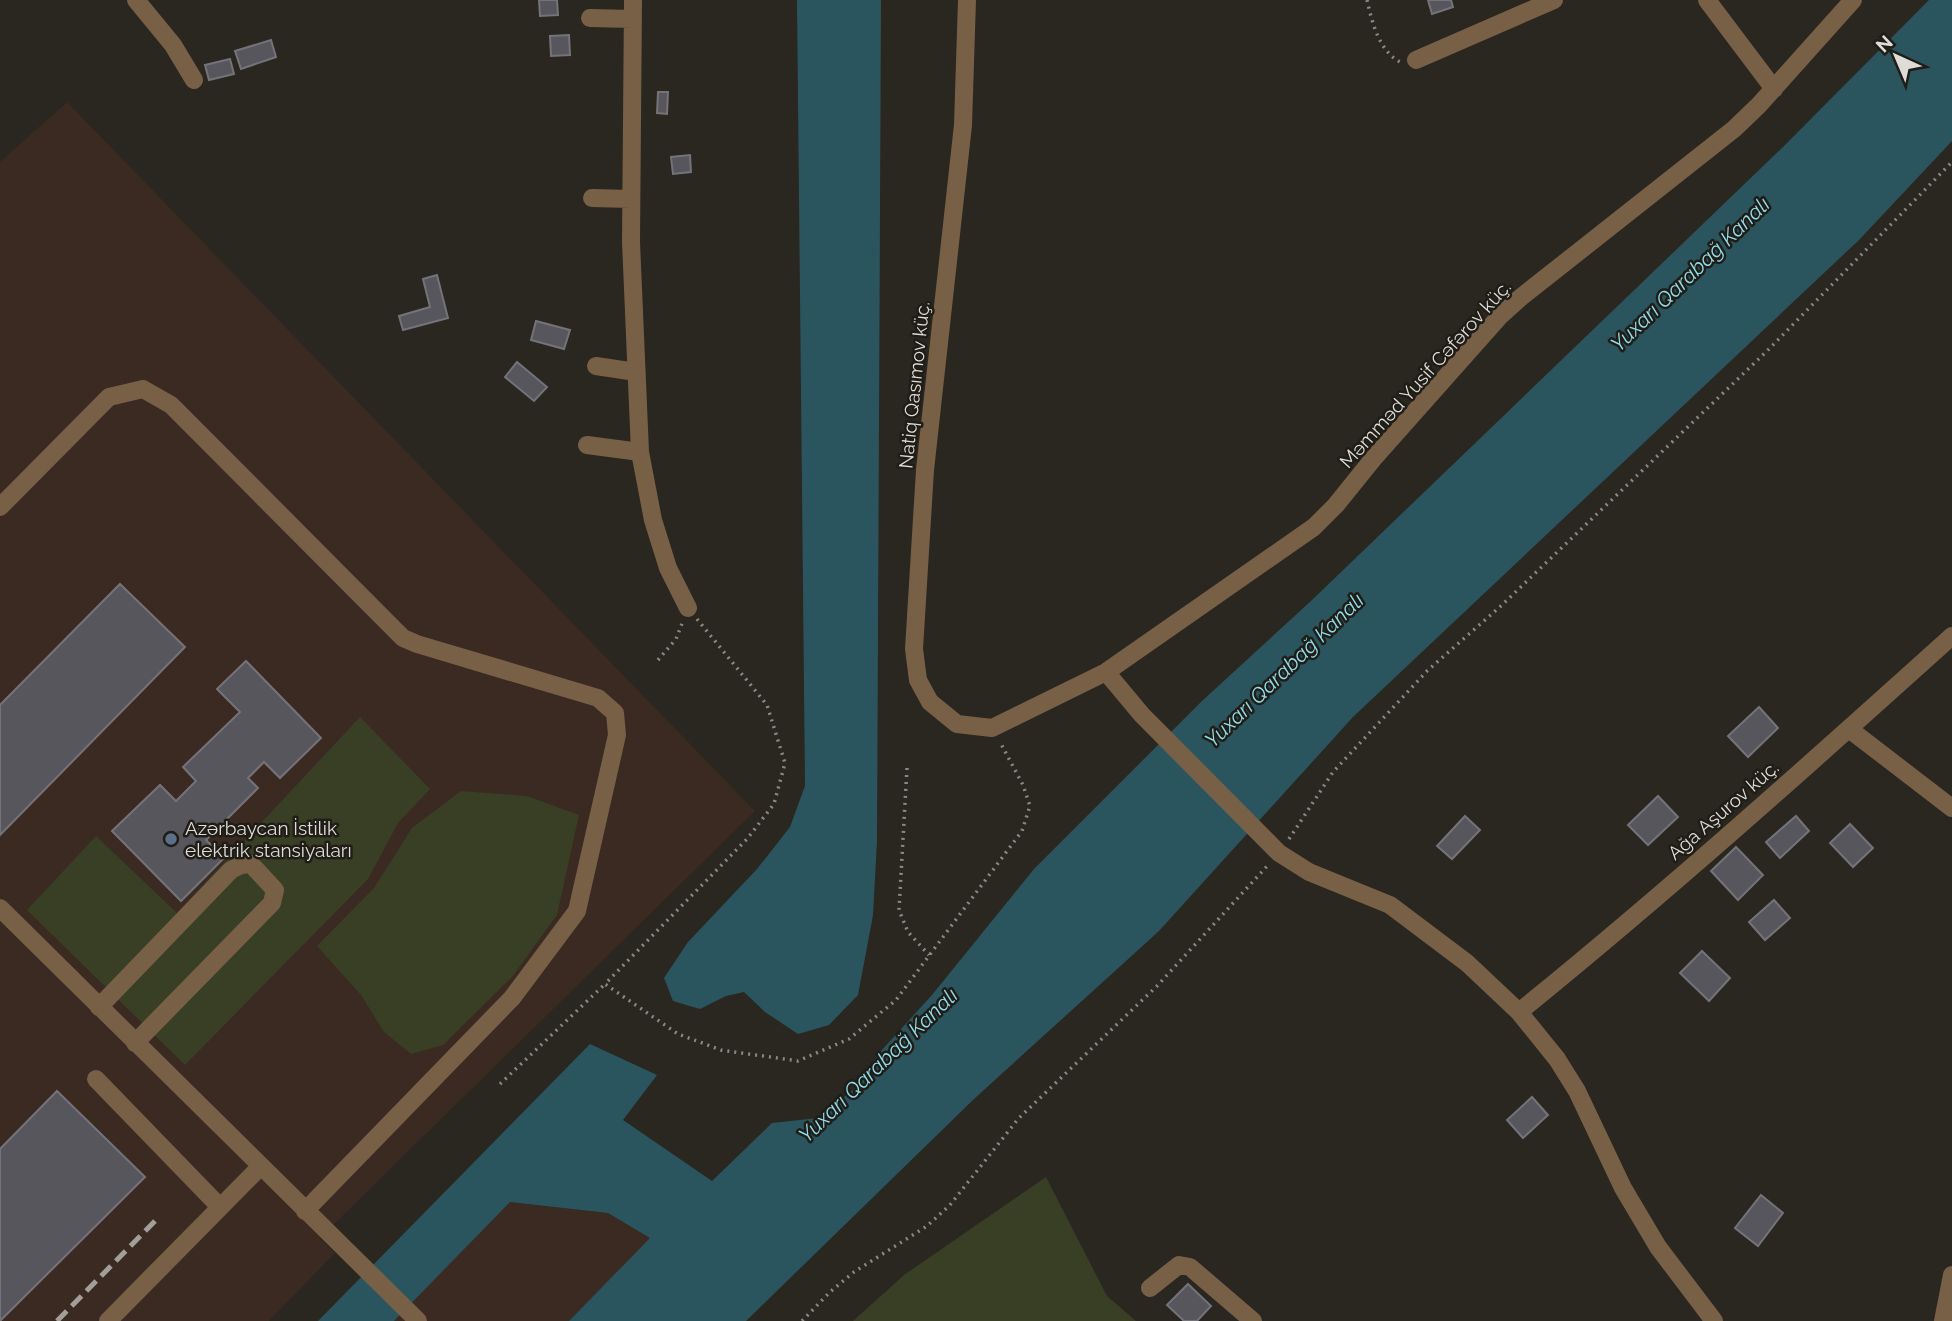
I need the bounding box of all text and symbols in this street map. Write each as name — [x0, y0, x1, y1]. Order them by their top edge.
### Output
north arrow — [1861, 21, 1931, 91]
text: N — [1871, 31, 1897, 57]
water label: Yuxarı Qarabağ Kanalı — [1605, 192, 1775, 356]
street label: Məmməd Yusif Cəfərov küç. — [1335, 276, 1515, 472]
street label: Natiq Qasımov küç. — [894, 300, 934, 470]
water label: Yuxarı Qarabağ Kanalı — [1199, 588, 1369, 752]
street label: Ağa Aşurov küç. — [1663, 756, 1783, 864]
place label: Azərbaycan İstilik elektrik stansiyaları — [185, 817, 352, 861]
marker: Azərbaycan İstilik elektrik stansiyaları — [163, 831, 179, 847]
water label: Yuxarı Qarabağ Kanalı — [793, 983, 963, 1147]

